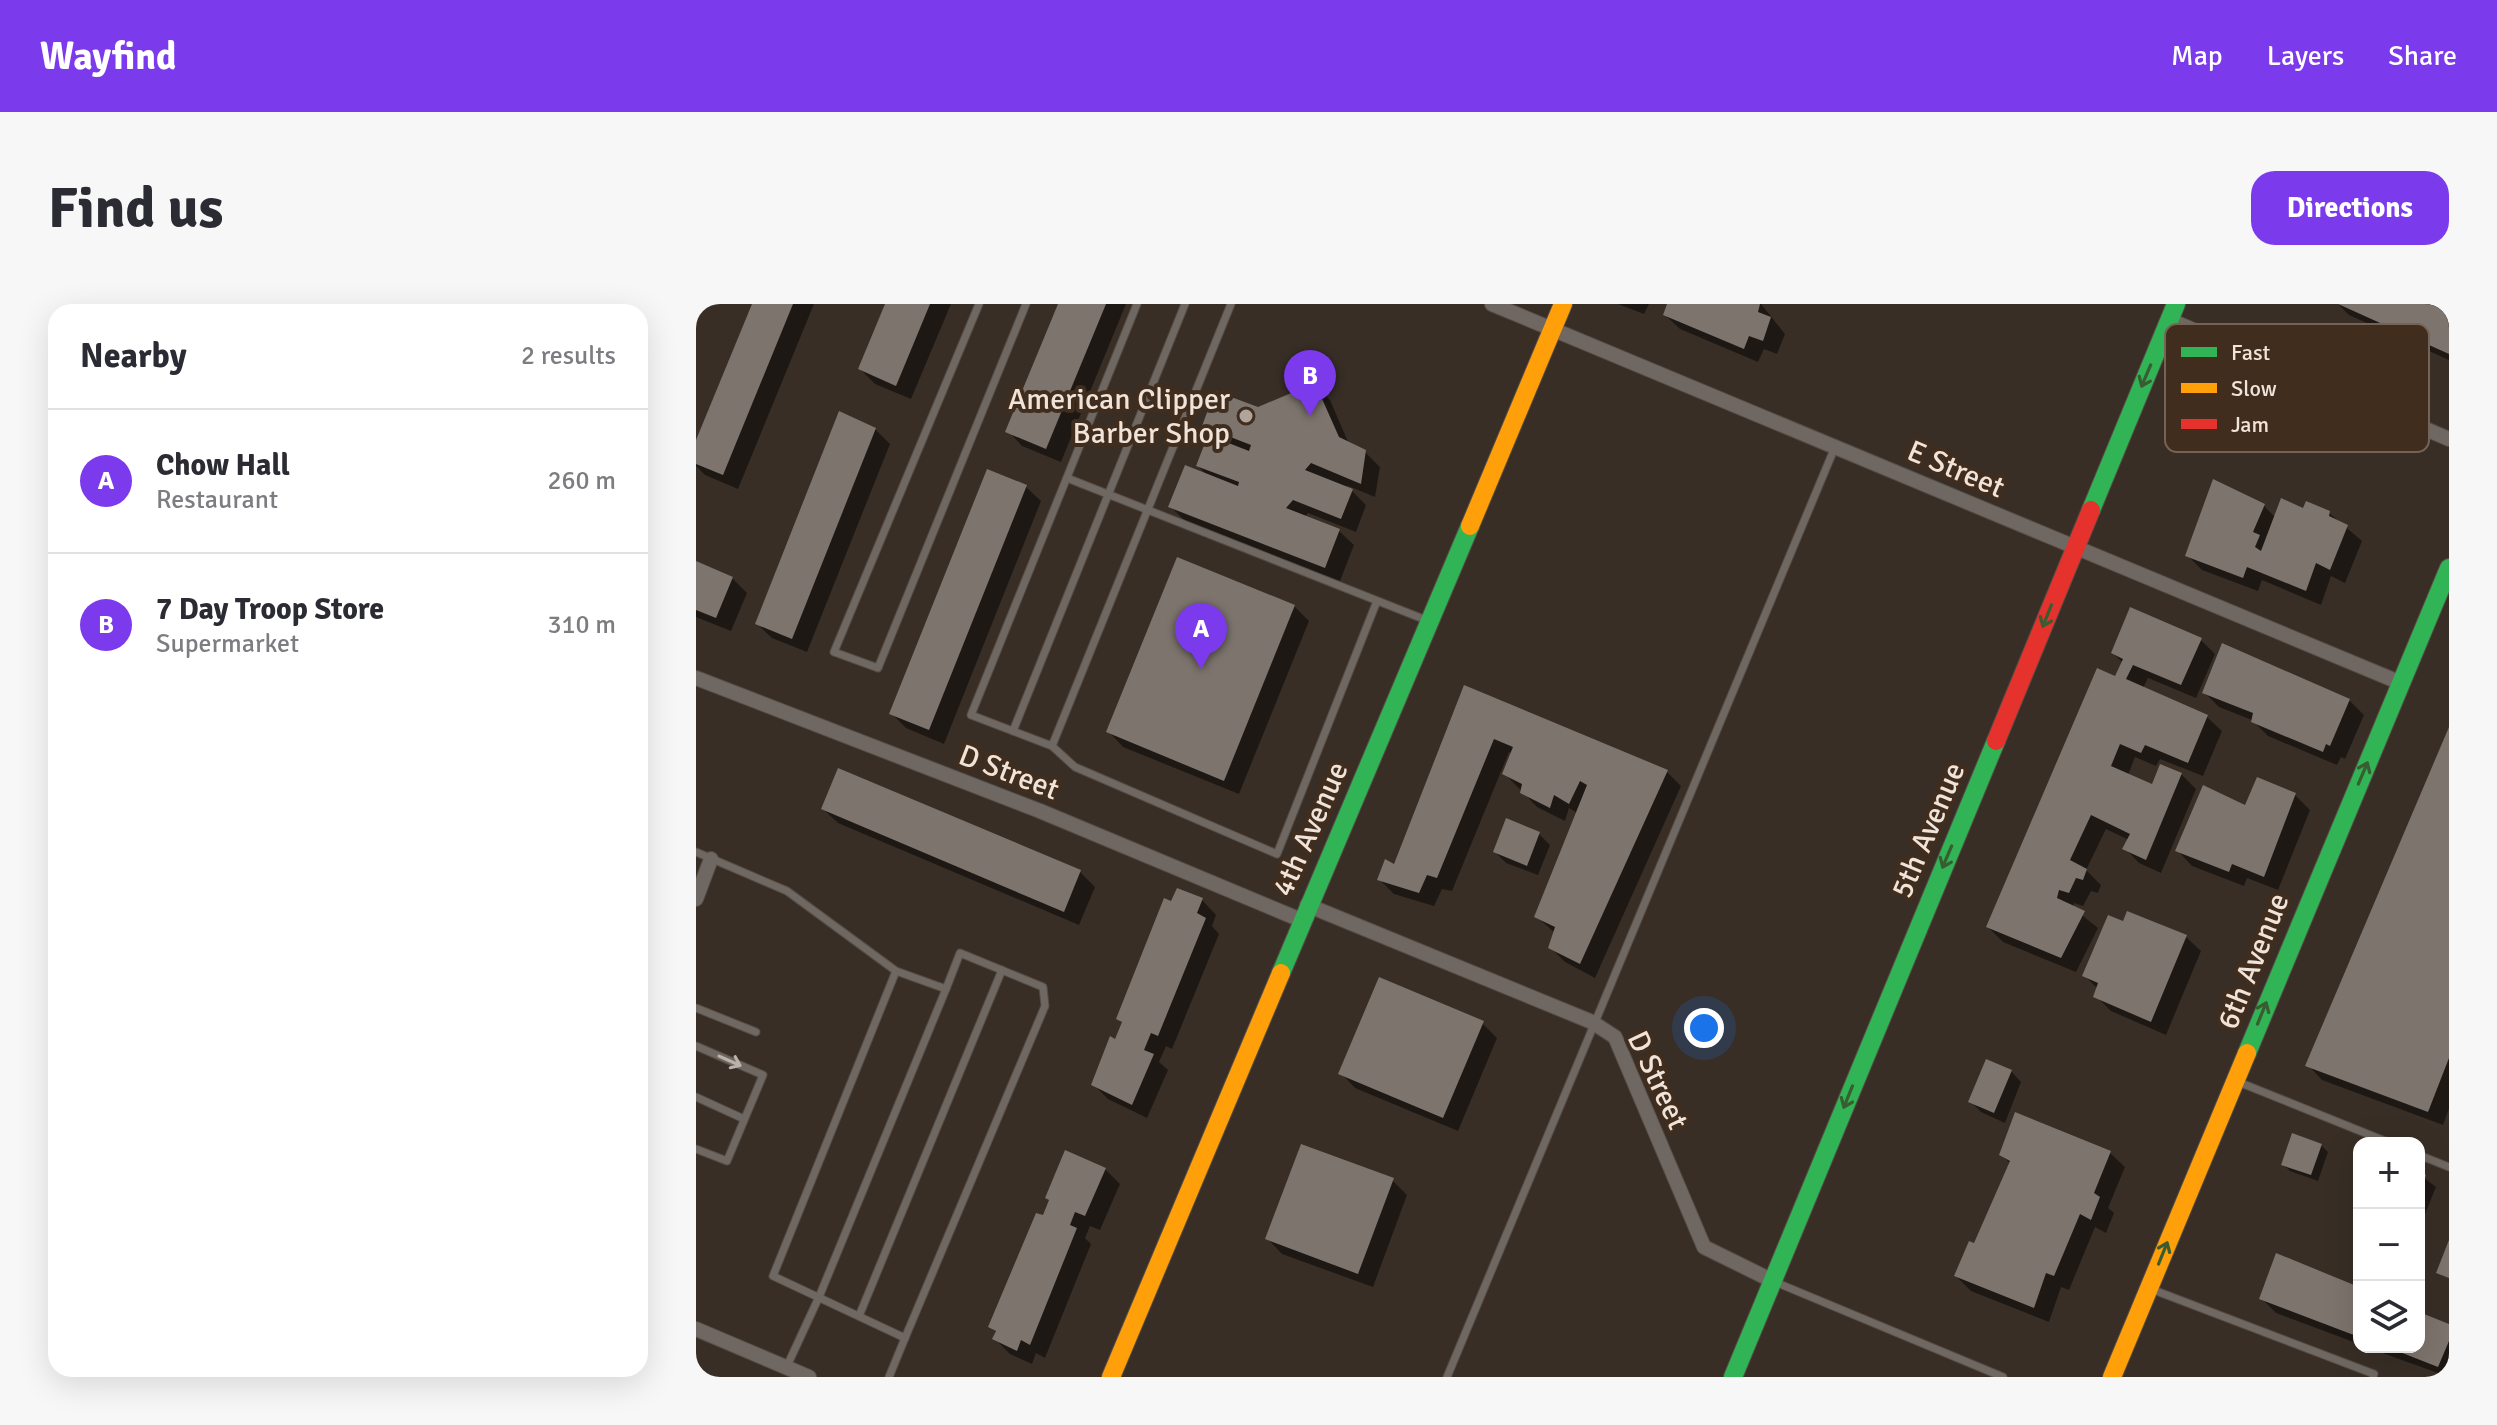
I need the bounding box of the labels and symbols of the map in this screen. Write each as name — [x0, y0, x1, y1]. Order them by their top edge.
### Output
legend — [2165, 324, 2429, 452]
text: Fast — [2231, 339, 2271, 366]
pin: B — [1284, 350, 1336, 416]
one-way arrow — [2138, 363, 2153, 388]
text: Slow — [2231, 375, 2277, 402]
place label: American Clipper Barber Shop — [1008, 381, 1230, 452]
marker: American Clipper Barber Shop — [1237, 407, 1255, 425]
text: Jam — [2231, 411, 2269, 438]
street label: E Street — [1902, 433, 2010, 506]
pin: A — [1175, 603, 1227, 669]
one-way arrow — [2038, 603, 2053, 628]
street label: D Street — [954, 737, 1064, 808]
street label: 4th Avenue — [1264, 756, 1357, 902]
street label: 5th Avenue — [1883, 757, 1974, 903]
one-way arrow — [2356, 761, 2371, 786]
one-way arrow — [1939, 844, 1954, 868]
street label: 6th Avenue — [2209, 888, 2297, 1035]
one-way arrow — [2256, 1001, 2270, 1026]
your location — [1684, 1008, 1724, 1048]
street label: D Street — [1619, 1025, 1696, 1135]
one-way arrow — [717, 1054, 741, 1069]
one-way arrow — [1840, 1084, 1854, 1109]
one-way arrow — [2157, 1241, 2171, 1266]

